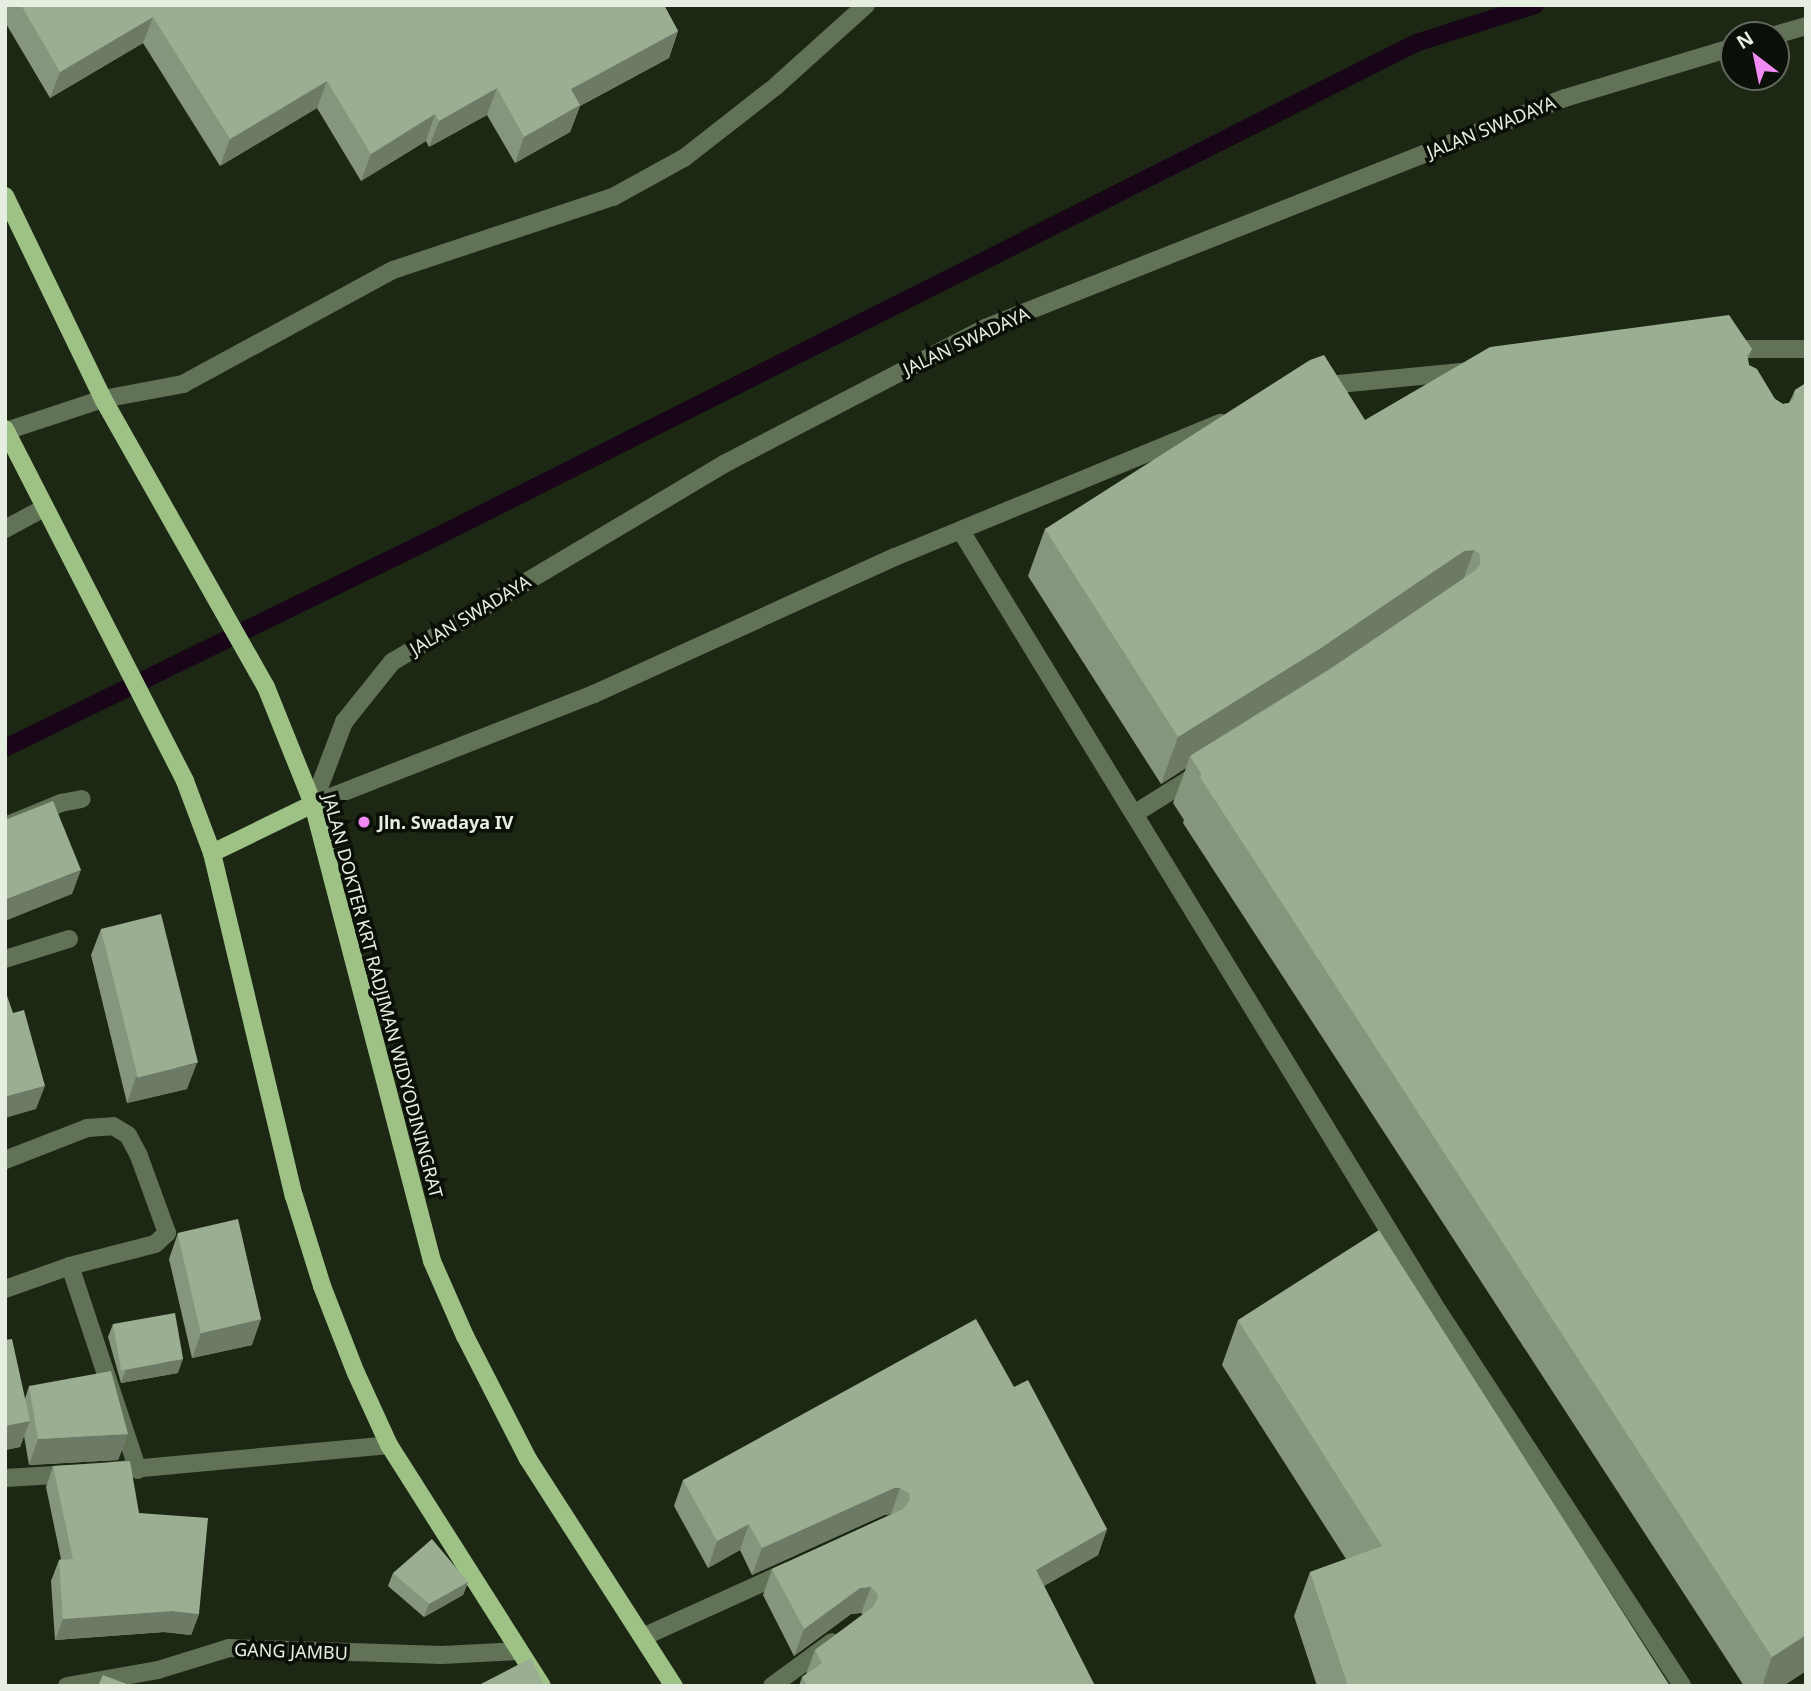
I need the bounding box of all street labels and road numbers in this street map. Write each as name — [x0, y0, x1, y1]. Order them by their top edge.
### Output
street label: JALAN SWADAYA — [1423, 91, 1559, 163]
street label: JALAN SWADAYA — [899, 302, 1033, 380]
street label: JALAN SWADAYA — [406, 570, 534, 660]
street label: JALAN DOKTER KRT RADJIMAN WIDYODININGRAT — [319, 792, 447, 1200]
street label: GANG JAMBU — [234, 1638, 348, 1664]

